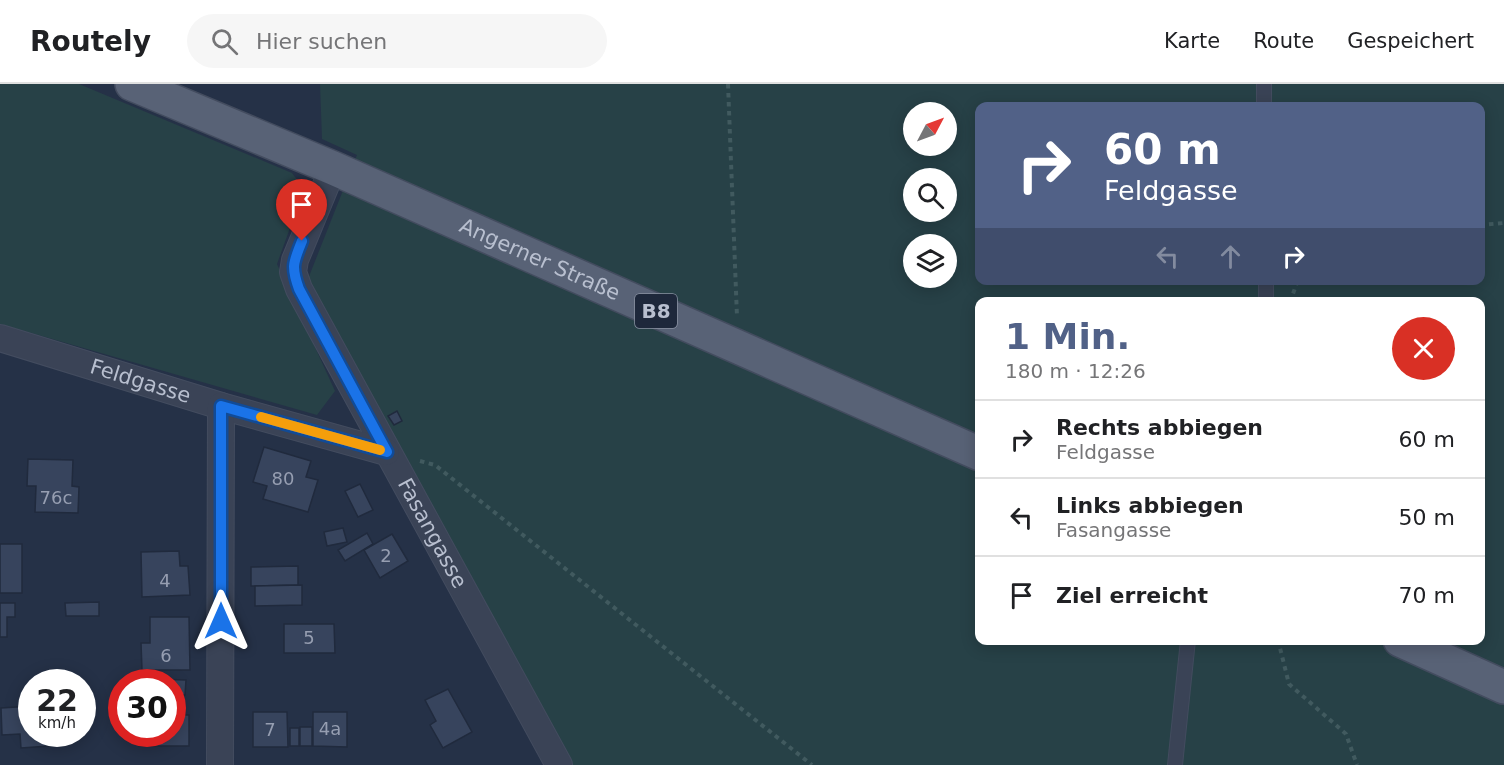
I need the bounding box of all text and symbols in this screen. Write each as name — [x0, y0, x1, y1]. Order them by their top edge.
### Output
search box — [187, 14, 607, 68]
text: Routely — [30, 25, 151, 58]
icon: search — [208, 25, 241, 58]
text: Hier suchen — [256, 29, 387, 54]
text: Karte — [1164, 29, 1220, 53]
text: Route — [1253, 29, 1314, 53]
text: Gespeichert — [1347, 29, 1474, 53]
north arrow — [903, 102, 957, 156]
map controls — [903, 102, 957, 288]
text: 60 m — [1104, 125, 1221, 174]
icon: right — [1005, 126, 1083, 204]
button: search — [903, 168, 957, 222]
text: Feldgasse — [1104, 175, 1238, 206]
pin — [276, 179, 327, 241]
icon: arrive — [285, 188, 318, 221]
street label: Angerner Straße — [456, 213, 624, 305]
button: layers — [903, 234, 957, 288]
icon: left — [1151, 240, 1184, 273]
icon: ahead — [1214, 240, 1247, 273]
icon: right — [1277, 240, 1310, 273]
road number: B8 — [635, 294, 677, 328]
text: 1 Min. — [1005, 316, 1130, 357]
button: close — [1392, 317, 1455, 380]
street label: Feldgasse — [87, 354, 194, 408]
text: 180 m · 12:26 — [1005, 359, 1146, 383]
text: Rechts abbiegen — [1056, 415, 1263, 440]
icon: right — [1005, 423, 1038, 456]
text: 60 m — [1399, 427, 1455, 452]
text: Feldgasse — [1056, 440, 1155, 464]
house number: 80 — [272, 468, 294, 489]
street label: Fasangasse — [393, 474, 472, 592]
house number: 76c — [40, 487, 72, 508]
text: Links abbiegen — [1056, 493, 1244, 518]
icon: left — [1005, 501, 1038, 534]
text: 50 m — [1399, 505, 1455, 530]
text: Fasangasse — [1056, 518, 1171, 542]
house number: 2 — [380, 545, 392, 566]
house number: 4 — [159, 570, 171, 591]
icon: arrive — [1005, 579, 1038, 612]
text: Ziel erreicht — [1056, 583, 1208, 608]
text: 70 m — [1399, 583, 1455, 608]
position arrow — [189, 589, 253, 653]
house number: 5 — [303, 627, 315, 648]
house number: 6 — [160, 645, 172, 666]
speed limit sign: 30 — [108, 669, 186, 747]
text: 22 — [36, 683, 78, 718]
text: km/h — [38, 714, 76, 732]
house number: 4a — [319, 718, 341, 739]
house number: 7 — [264, 719, 276, 740]

